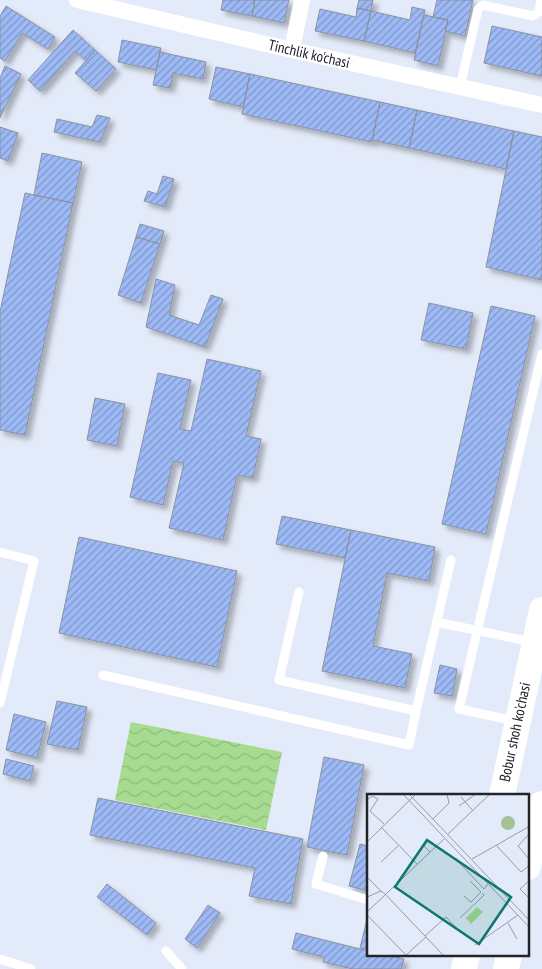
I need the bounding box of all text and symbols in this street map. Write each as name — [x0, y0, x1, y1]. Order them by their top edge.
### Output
street label: Tinchlik ko'chasi — [266, 35, 352, 72]
street label: Bobur shoh ko'chasi — [495, 681, 534, 783]
inset map — [367, 794, 530, 956]

